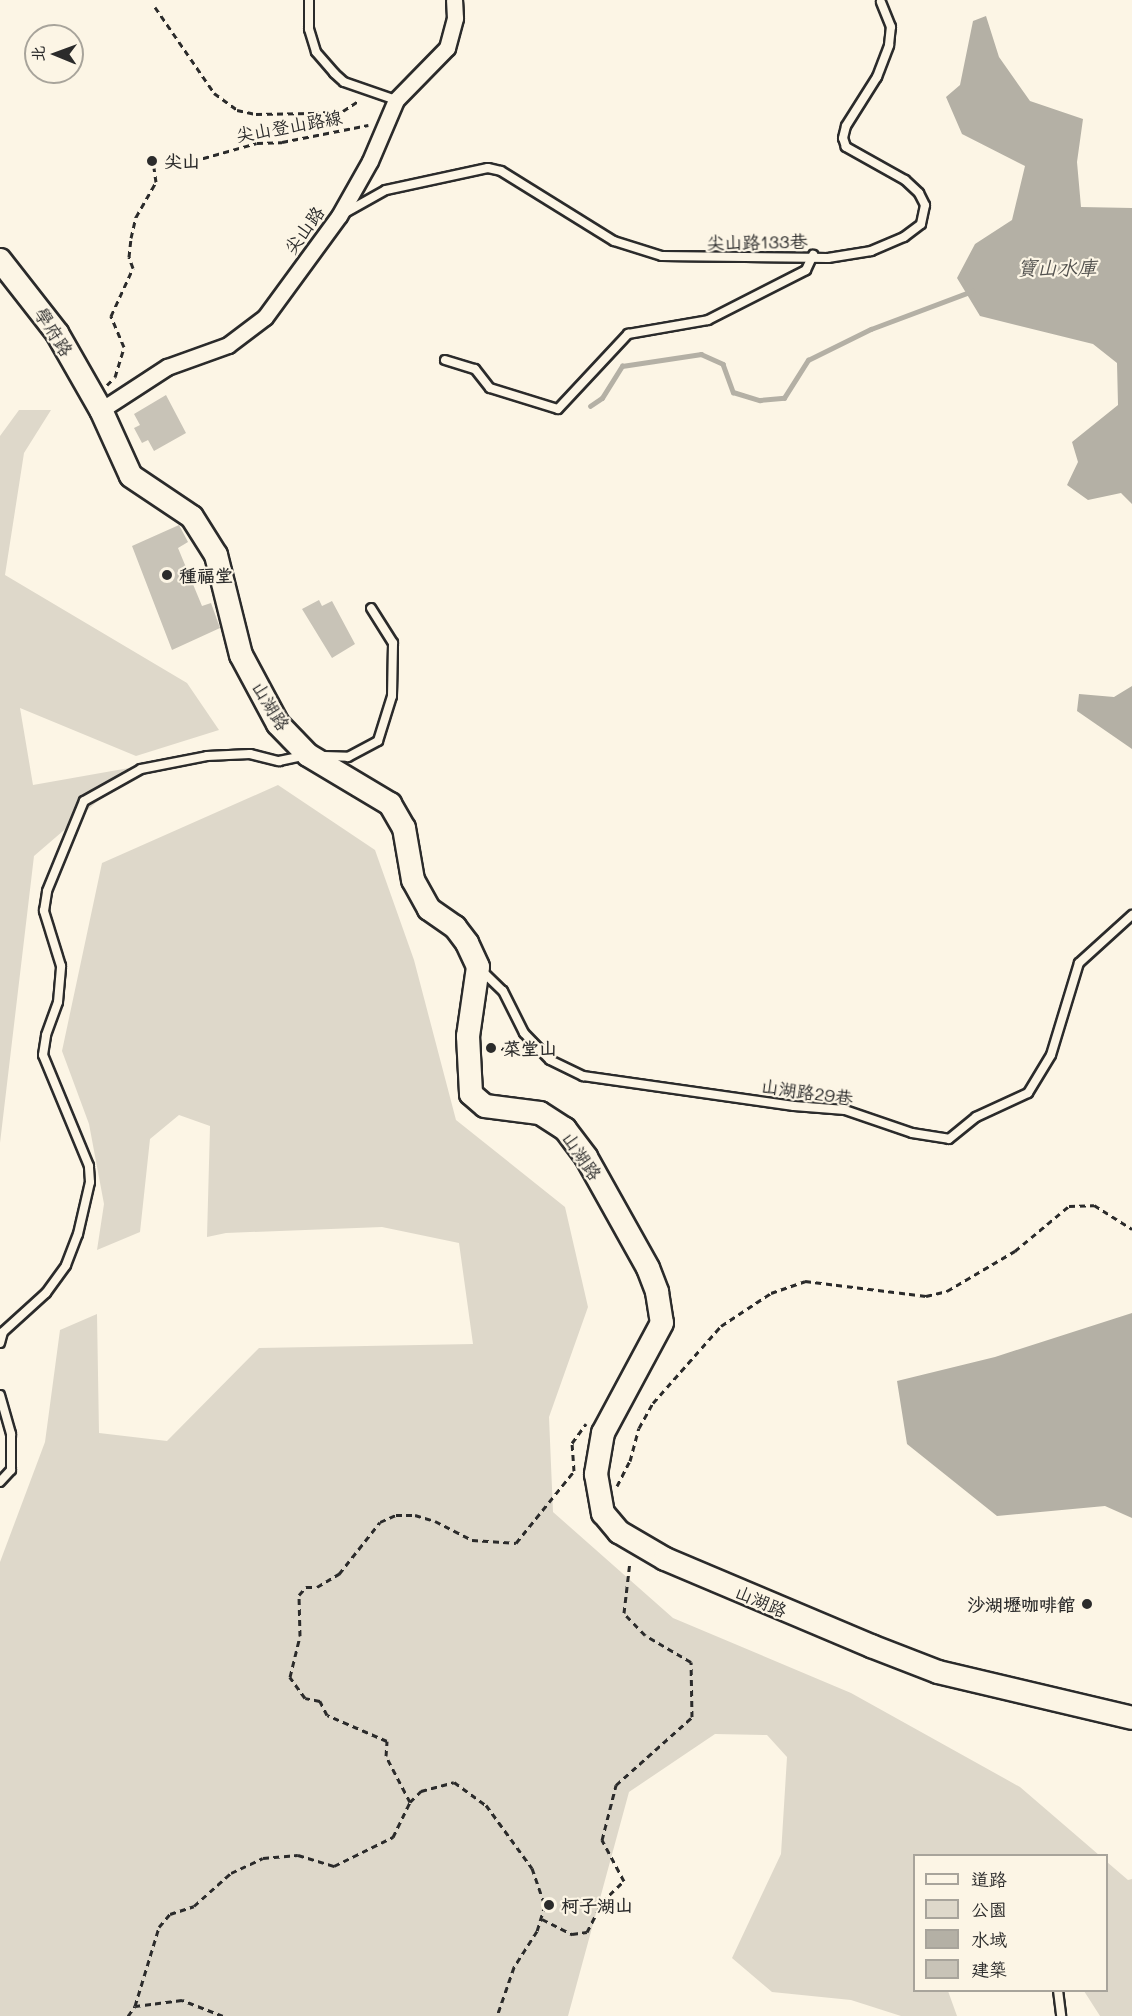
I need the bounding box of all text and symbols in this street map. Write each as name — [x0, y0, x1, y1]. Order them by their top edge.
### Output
north arrow — [24, 24, 84, 84]
text: 北 — [27, 46, 48, 62]
street label: 尖山登山路線 — [234, 106, 344, 146]
place label: 尖山 — [164, 150, 200, 172]
marker: 尖山 — [145, 154, 159, 168]
street label: 尖山路 — [279, 202, 329, 258]
street label: 尖山路133巷 — [706, 230, 808, 254]
water label: 寶山水庫 — [1017, 255, 1097, 279]
street label: 學府路 — [30, 303, 78, 361]
place label: 種福堂 — [179, 564, 233, 586]
marker: 種福堂 — [160, 568, 174, 582]
street label: 山湖路 — [248, 677, 294, 735]
place label: 菜堂山 — [503, 1037, 557, 1059]
marker: 菜堂山 — [484, 1041, 498, 1055]
street label: 山湖路29巷 — [760, 1075, 854, 1109]
street label: 山湖路 — [558, 1128, 606, 1184]
street label: 山湖路 — [732, 1581, 790, 1621]
place label: 沙湖壢咖啡館 — [967, 1593, 1075, 1615]
marker: 沙湖壢咖啡館 — [1080, 1597, 1094, 1611]
legend — [913, 1854, 1108, 1992]
text: 道路 — [971, 1867, 1007, 1891]
place label: 柯子湖山 — [561, 1894, 633, 1916]
text: 公園 — [971, 1897, 1007, 1921]
marker: 柯子湖山 — [542, 1898, 556, 1912]
text: 水域 — [971, 1927, 1007, 1951]
text: 建築 — [971, 1957, 1007, 1981]

